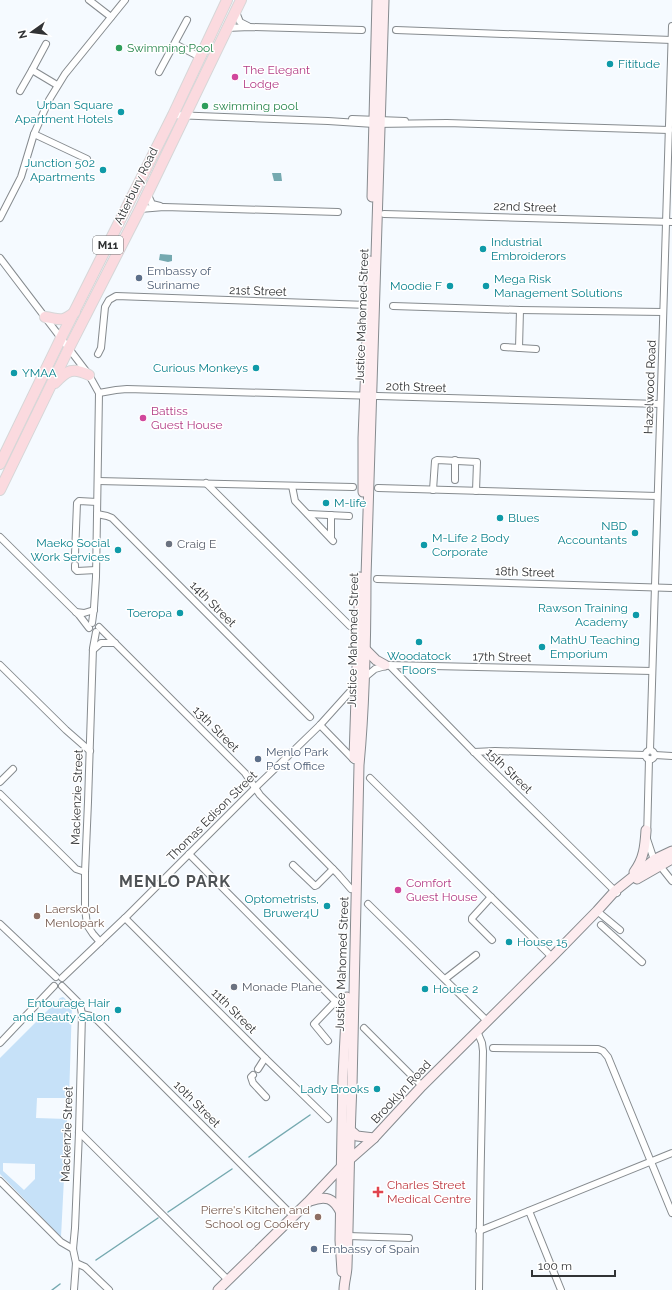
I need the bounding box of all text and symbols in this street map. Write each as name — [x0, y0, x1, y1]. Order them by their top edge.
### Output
north arrow — [12, 12, 52, 52]
text: N — [15, 29, 30, 40]
place label: Swimming Pool — [127, 41, 214, 55]
marker: Swimming Pool — [114, 43, 124, 53]
place label: Fititude — [618, 57, 660, 71]
marker: Fititude — [605, 59, 615, 69]
place label: The Elegant Lodge — [243, 63, 310, 91]
marker: The Elegant Lodge — [230, 72, 240, 82]
place label: Urban Square Apartment Hotels — [15, 98, 113, 126]
place label: swimming pool — [213, 99, 299, 113]
marker: swimming pool — [200, 101, 210, 111]
marker: Urban Square Apartment Hotels — [116, 107, 126, 117]
street label: Atterbury Road — [111, 145, 161, 227]
place label: Junction 502 Apartments — [25, 156, 95, 184]
marker: Junction 502 Apartments — [98, 165, 108, 175]
street label: 22nd Street — [493, 199, 557, 215]
place label: Industrial Embroiderors — [491, 235, 566, 263]
road number: M11 — [93, 236, 123, 254]
marker: Industrial Embroiderors — [478, 244, 488, 254]
street label: Justice Mahomed Street — [353, 248, 371, 384]
place label: Embassy of Suriname — [147, 264, 212, 292]
place label: Mega Risk Management Solutions — [494, 272, 623, 300]
marker: Embassy of Suriname — [134, 273, 144, 283]
place label: Moodie F — [390, 279, 442, 293]
marker: Moodie F — [445, 281, 455, 291]
marker: Mega Risk Management Solutions — [481, 281, 491, 291]
street label: 21st Street — [229, 283, 287, 299]
street label: Hazelwood Road — [641, 340, 659, 434]
place label: Curious Monkeys — [153, 361, 248, 375]
marker: Curious Monkeys — [251, 363, 261, 373]
place label: YMAA — [22, 366, 57, 380]
marker: YMAA — [9, 368, 19, 378]
street label: 20th Street — [385, 379, 447, 395]
place label: Battiss Guest House — [151, 404, 223, 432]
marker: Battiss Guest House — [138, 413, 148, 423]
place label: M-life — [334, 496, 366, 510]
marker: M-life — [321, 498, 331, 508]
place label: Blues — [508, 511, 539, 525]
marker: Blues — [495, 513, 505, 523]
place label: NBD Accountants — [558, 519, 627, 547]
marker: NBD Accountants — [630, 528, 640, 538]
place label: M-Life 2 Body Corporate — [432, 531, 510, 559]
place label: Maeko Social Work Services — [31, 536, 111, 564]
place label: Craig E — [177, 537, 216, 551]
marker: Craig E — [164, 539, 174, 549]
marker: M-Life 2 Body Corporate — [419, 540, 429, 550]
marker: Maeko Social Work Services — [113, 545, 123, 555]
street label: 18th Street — [495, 564, 555, 580]
street label: Justice Mahomed Street — [345, 572, 361, 708]
street label: 14th Street — [187, 578, 239, 630]
place label: Rawson Training Academy — [538, 601, 628, 629]
place label: Toeropa — [127, 606, 172, 620]
marker: Toeropa — [175, 608, 185, 618]
marker: Rawson Training Academy — [631, 610, 641, 620]
place label: MathU Teaching Emporium — [550, 633, 640, 661]
marker: Woodatock Floors — [414, 637, 424, 647]
marker: MathU Teaching Emporium — [537, 642, 547, 652]
place label: Woodatock Floors — [387, 649, 452, 677]
street label: 17th Street — [472, 649, 532, 665]
street label: 13th Street — [190, 703, 242, 755]
place label: Menlo Park Post Office — [266, 745, 329, 773]
street label: 15th Street — [483, 745, 535, 797]
street label: Mackenzie Street — [68, 749, 86, 845]
marker: Menlo Park Post Office — [253, 754, 263, 764]
street label: Thomas Edison Street — [164, 768, 260, 864]
district label: MENLO PARK — [119, 872, 231, 891]
place label: Comfort Guest House — [406, 876, 478, 904]
marker: Comfort Guest House — [393, 885, 403, 895]
place label: Optometrists, Bruwer4U — [244, 892, 319, 920]
street label: Justice Mahomed Street — [333, 896, 351, 1032]
marker: Optometrists, Bruwer4U — [322, 901, 332, 911]
place label: Laerskool Menlopark — [45, 902, 105, 930]
marker: Laerskool Menlopark — [32, 911, 42, 921]
place label: House 15 — [517, 935, 568, 949]
marker: House 15 — [504, 937, 514, 947]
place label: Monade Plane — [242, 980, 322, 994]
marker: Monade Plane — [229, 982, 239, 992]
place label: House 2 — [433, 982, 478, 996]
marker: House 2 — [420, 984, 430, 994]
street label: 11th Street — [209, 986, 259, 1036]
place label: Entourage Hair and Beauty Salon — [13, 996, 111, 1024]
marker: Entourage Hair and Beauty Salon — [113, 1005, 123, 1015]
street label: Brooklyn Road — [368, 1058, 434, 1126]
street label: 10th Street — [171, 1078, 223, 1130]
place label: Lady Brooks — [300, 1082, 369, 1096]
marker: Lady Brooks — [372, 1084, 382, 1094]
street label: Mackenzie Street — [58, 1086, 76, 1182]
place label: Charles Street Medical Centre — [387, 1178, 471, 1206]
marker: Charles Street Medical Centre — [372, 1186, 384, 1198]
place label: Pierre's Kitchen and School og Cookery — [201, 1203, 310, 1231]
marker: Pierre's Kitchen and School og Cookery — [313, 1212, 323, 1222]
place label: Embassy of Spain — [322, 1242, 420, 1256]
marker: Embassy of Spain — [309, 1244, 319, 1254]
scale bar — [532, 1252, 615, 1278]
text: 100 m — [538, 1259, 572, 1273]

